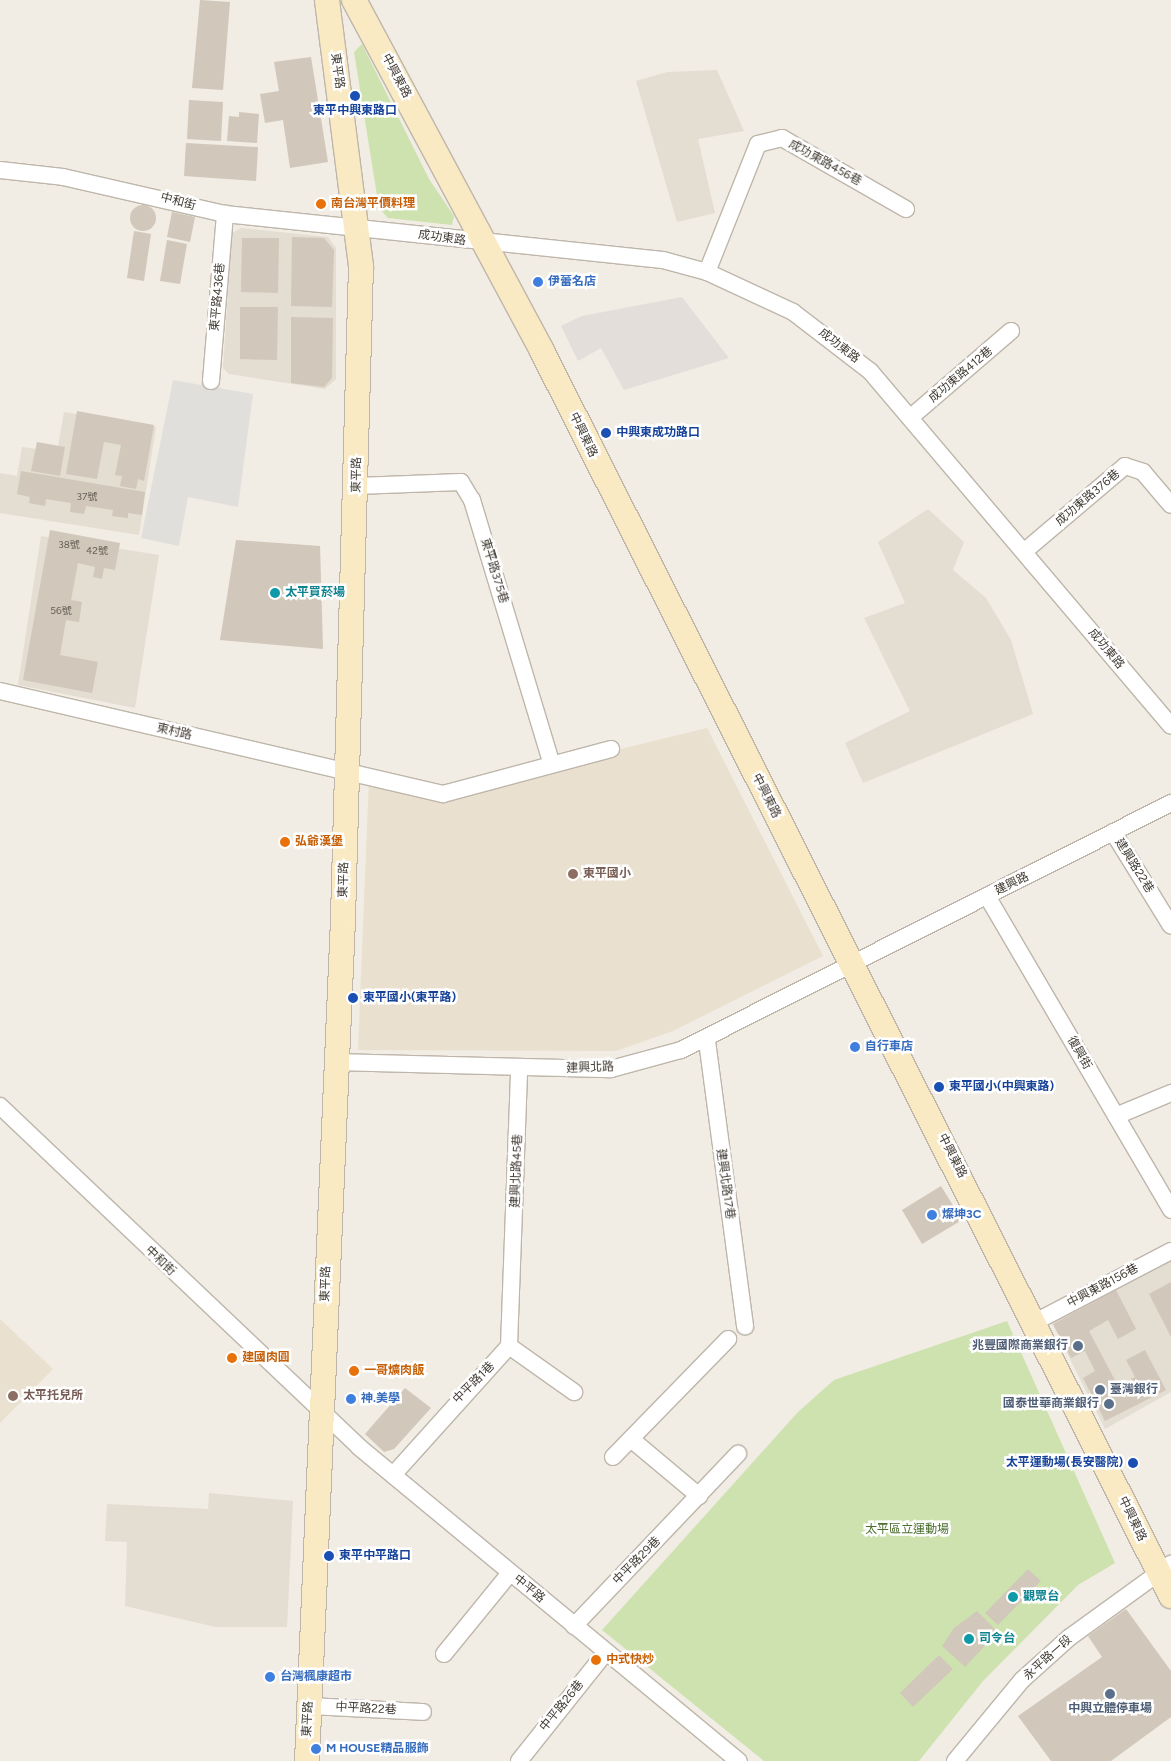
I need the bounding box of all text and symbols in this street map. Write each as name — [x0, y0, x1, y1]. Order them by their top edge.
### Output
street label: 中興東路 — [378, 51, 414, 101]
street label: 東平路 — [327, 52, 347, 90]
marker: 東平中興東路口 — [349, 90, 361, 102]
place label: 東平中興東路口 — [313, 104, 397, 118]
street label: 成功東路456巷 — [786, 137, 864, 189]
street label: 中和街 — [159, 190, 197, 214]
place label: 南台灣平價料理 — [331, 197, 415, 211]
marker: 南台灣平價料理 — [315, 198, 327, 210]
street label: 成功東路 — [417, 228, 467, 248]
street label: 東平路436巷 — [208, 262, 228, 332]
place label: 伊蕾名店 — [548, 275, 596, 289]
marker: 伊蕾名店 — [532, 276, 544, 288]
street label: 成功東路 — [816, 326, 862, 366]
street label: 成功東路412巷 — [926, 344, 996, 406]
street label: 中興東路 — [566, 410, 600, 460]
place label: 中興東成功路口 — [616, 426, 700, 440]
marker: 中興東成功路口 — [600, 427, 612, 439]
street label: 東平路 — [349, 457, 365, 493]
street label: 成功東路376巷 — [1053, 467, 1123, 529]
house number: 37號 — [77, 491, 97, 503]
street label: 東平路375巷 — [477, 536, 511, 606]
house number: 38號 — [58, 539, 80, 551]
house number: 42號 — [86, 545, 108, 557]
place label: 太平買菸場 — [285, 586, 345, 600]
marker: 太平買菸場 — [269, 587, 281, 599]
house number: 56號 — [50, 605, 72, 617]
street label: 成功東路 — [1085, 626, 1127, 672]
street label: 東村路 — [155, 721, 193, 743]
street label: 中興東路 — [749, 771, 783, 821]
place label: 弘爺漢堡 — [295, 835, 343, 849]
marker: 弘爺漢堡 — [279, 836, 291, 848]
street label: 建興路22巷 — [1112, 836, 1156, 896]
street label: 東平路 — [336, 862, 352, 898]
place label: 東平國小 — [583, 867, 631, 881]
marker: 東平國小 — [567, 868, 579, 880]
street label: 建興路 — [993, 870, 1031, 898]
place label: 東平國小(東平路) — [363, 991, 456, 1005]
marker: 東平國小(東平路) — [347, 992, 359, 1004]
street label: 復興街 — [1064, 1034, 1094, 1072]
place label: 自行車店 — [865, 1040, 913, 1054]
marker: 自行車店 — [849, 1041, 861, 1053]
street label: 建興北路 — [566, 1060, 614, 1076]
place label: 東平國小(中興東路) — [949, 1080, 1054, 1094]
marker: 東平國小(中興東路) — [933, 1081, 945, 1093]
street label: 中興東路 — [935, 1131, 969, 1181]
street label: 建興北路45巷 — [509, 1134, 525, 1208]
street label: 建興北路17巷 — [713, 1148, 737, 1220]
place label: 燦坤3C — [942, 1208, 981, 1222]
marker: 燦坤3C — [926, 1209, 938, 1221]
street label: 中和街 — [142, 1243, 178, 1279]
street label: 中興東路156巷 — [1065, 1261, 1141, 1311]
street label: 東平路 — [318, 1266, 334, 1302]
place label: 兆豐國際商業銀行 — [972, 1339, 1068, 1353]
marker: 兆豐國際商業銀行 — [1072, 1340, 1084, 1352]
place label: 建國肉圓 — [242, 1351, 290, 1365]
marker: 建國肉圓 — [226, 1352, 238, 1364]
street label: 中平路1巷 — [450, 1359, 498, 1407]
place label: 一哥爌肉飯 — [364, 1364, 424, 1378]
marker: 一哥爌肉飯 — [348, 1365, 360, 1377]
place label: 臺灣銀行 — [1110, 1383, 1158, 1397]
marker: 臺灣銀行 — [1094, 1384, 1106, 1396]
place label: 太平托兒所 — [23, 1389, 83, 1403]
marker: 太平托兒所 — [7, 1390, 19, 1402]
place label: 神.美學 — [361, 1392, 400, 1406]
marker: 神.美學 — [345, 1393, 357, 1405]
place label: 國泰世華商業銀行 — [1003, 1397, 1099, 1411]
marker: 國泰世華商業銀行 — [1103, 1398, 1115, 1410]
place label: 太平運動場(長安醫院) — [1006, 1456, 1123, 1470]
marker: 太平運動場(長安醫院) — [1127, 1457, 1139, 1469]
street label: 中興東路 — [1115, 1494, 1149, 1544]
park label: 太平區立運動場 — [865, 1523, 949, 1537]
street label: 中平路29巷 — [610, 1534, 664, 1588]
place label: 東平中平路口 — [339, 1549, 411, 1563]
marker: 東平中平路口 — [323, 1550, 335, 1562]
street label: 中平路 — [510, 1572, 548, 1606]
place label: 觀眾台 — [1023, 1590, 1059, 1604]
marker: 觀眾台 — [1007, 1591, 1019, 1603]
place label: 司令台 — [979, 1632, 1015, 1646]
marker: 司令台 — [963, 1633, 975, 1645]
street label: 永平路一段 — [1021, 1633, 1075, 1683]
place label: 中式快炒 — [606, 1653, 654, 1667]
marker: 中式快炒 — [590, 1654, 602, 1666]
place label: 台灣楓康超市 — [280, 1670, 352, 1684]
marker: 台灣楓康超市 — [264, 1671, 276, 1683]
street label: 中平路26巷 — [537, 1678, 587, 1734]
marker: 中興立體停車場 — [1104, 1688, 1116, 1700]
street label: 中平路22巷 — [335, 1700, 397, 1718]
street label: 東平路 — [300, 1701, 316, 1737]
place label: 中興立體停車場 — [1068, 1702, 1152, 1716]
place label: M HOUSE精品服飾 — [326, 1742, 428, 1756]
marker: M HOUSE精品服飾 — [310, 1743, 322, 1755]

